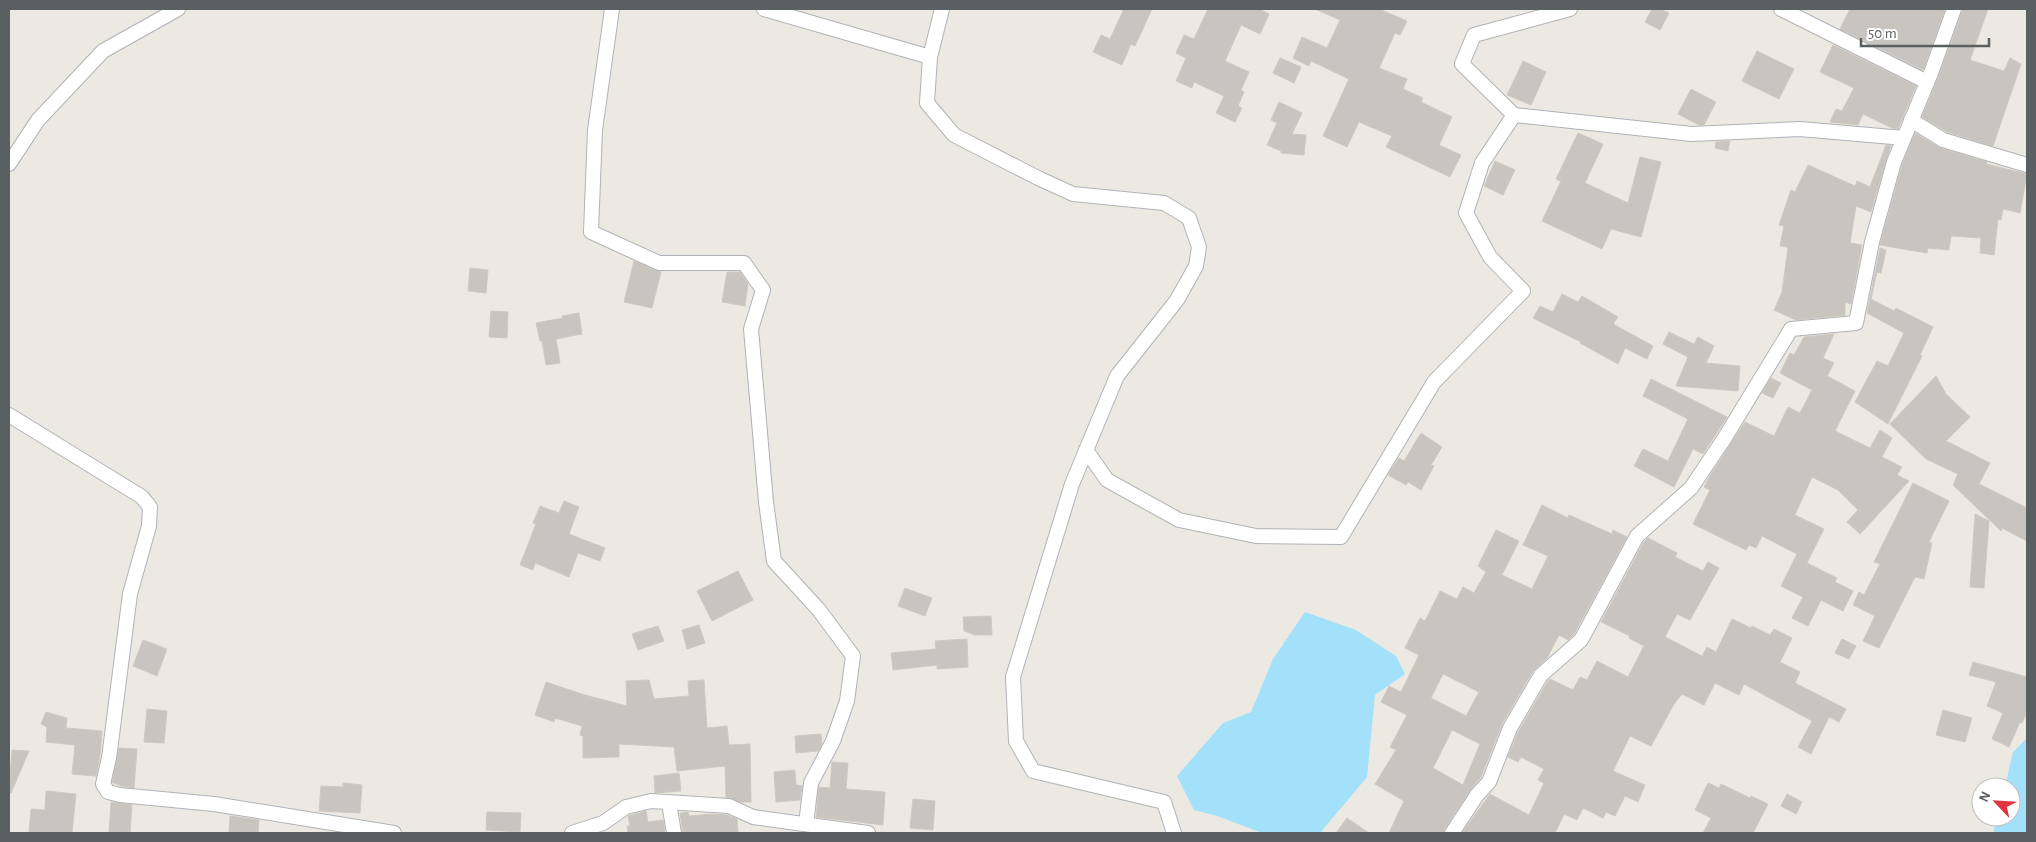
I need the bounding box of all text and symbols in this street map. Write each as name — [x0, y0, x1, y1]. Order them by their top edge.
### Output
scale bar — [1861, 15, 1988, 47]
text: 50 m — [1868, 26, 1897, 41]
north arrow — [1971, 777, 2021, 827]
text: N — [1977, 790, 1994, 804]

